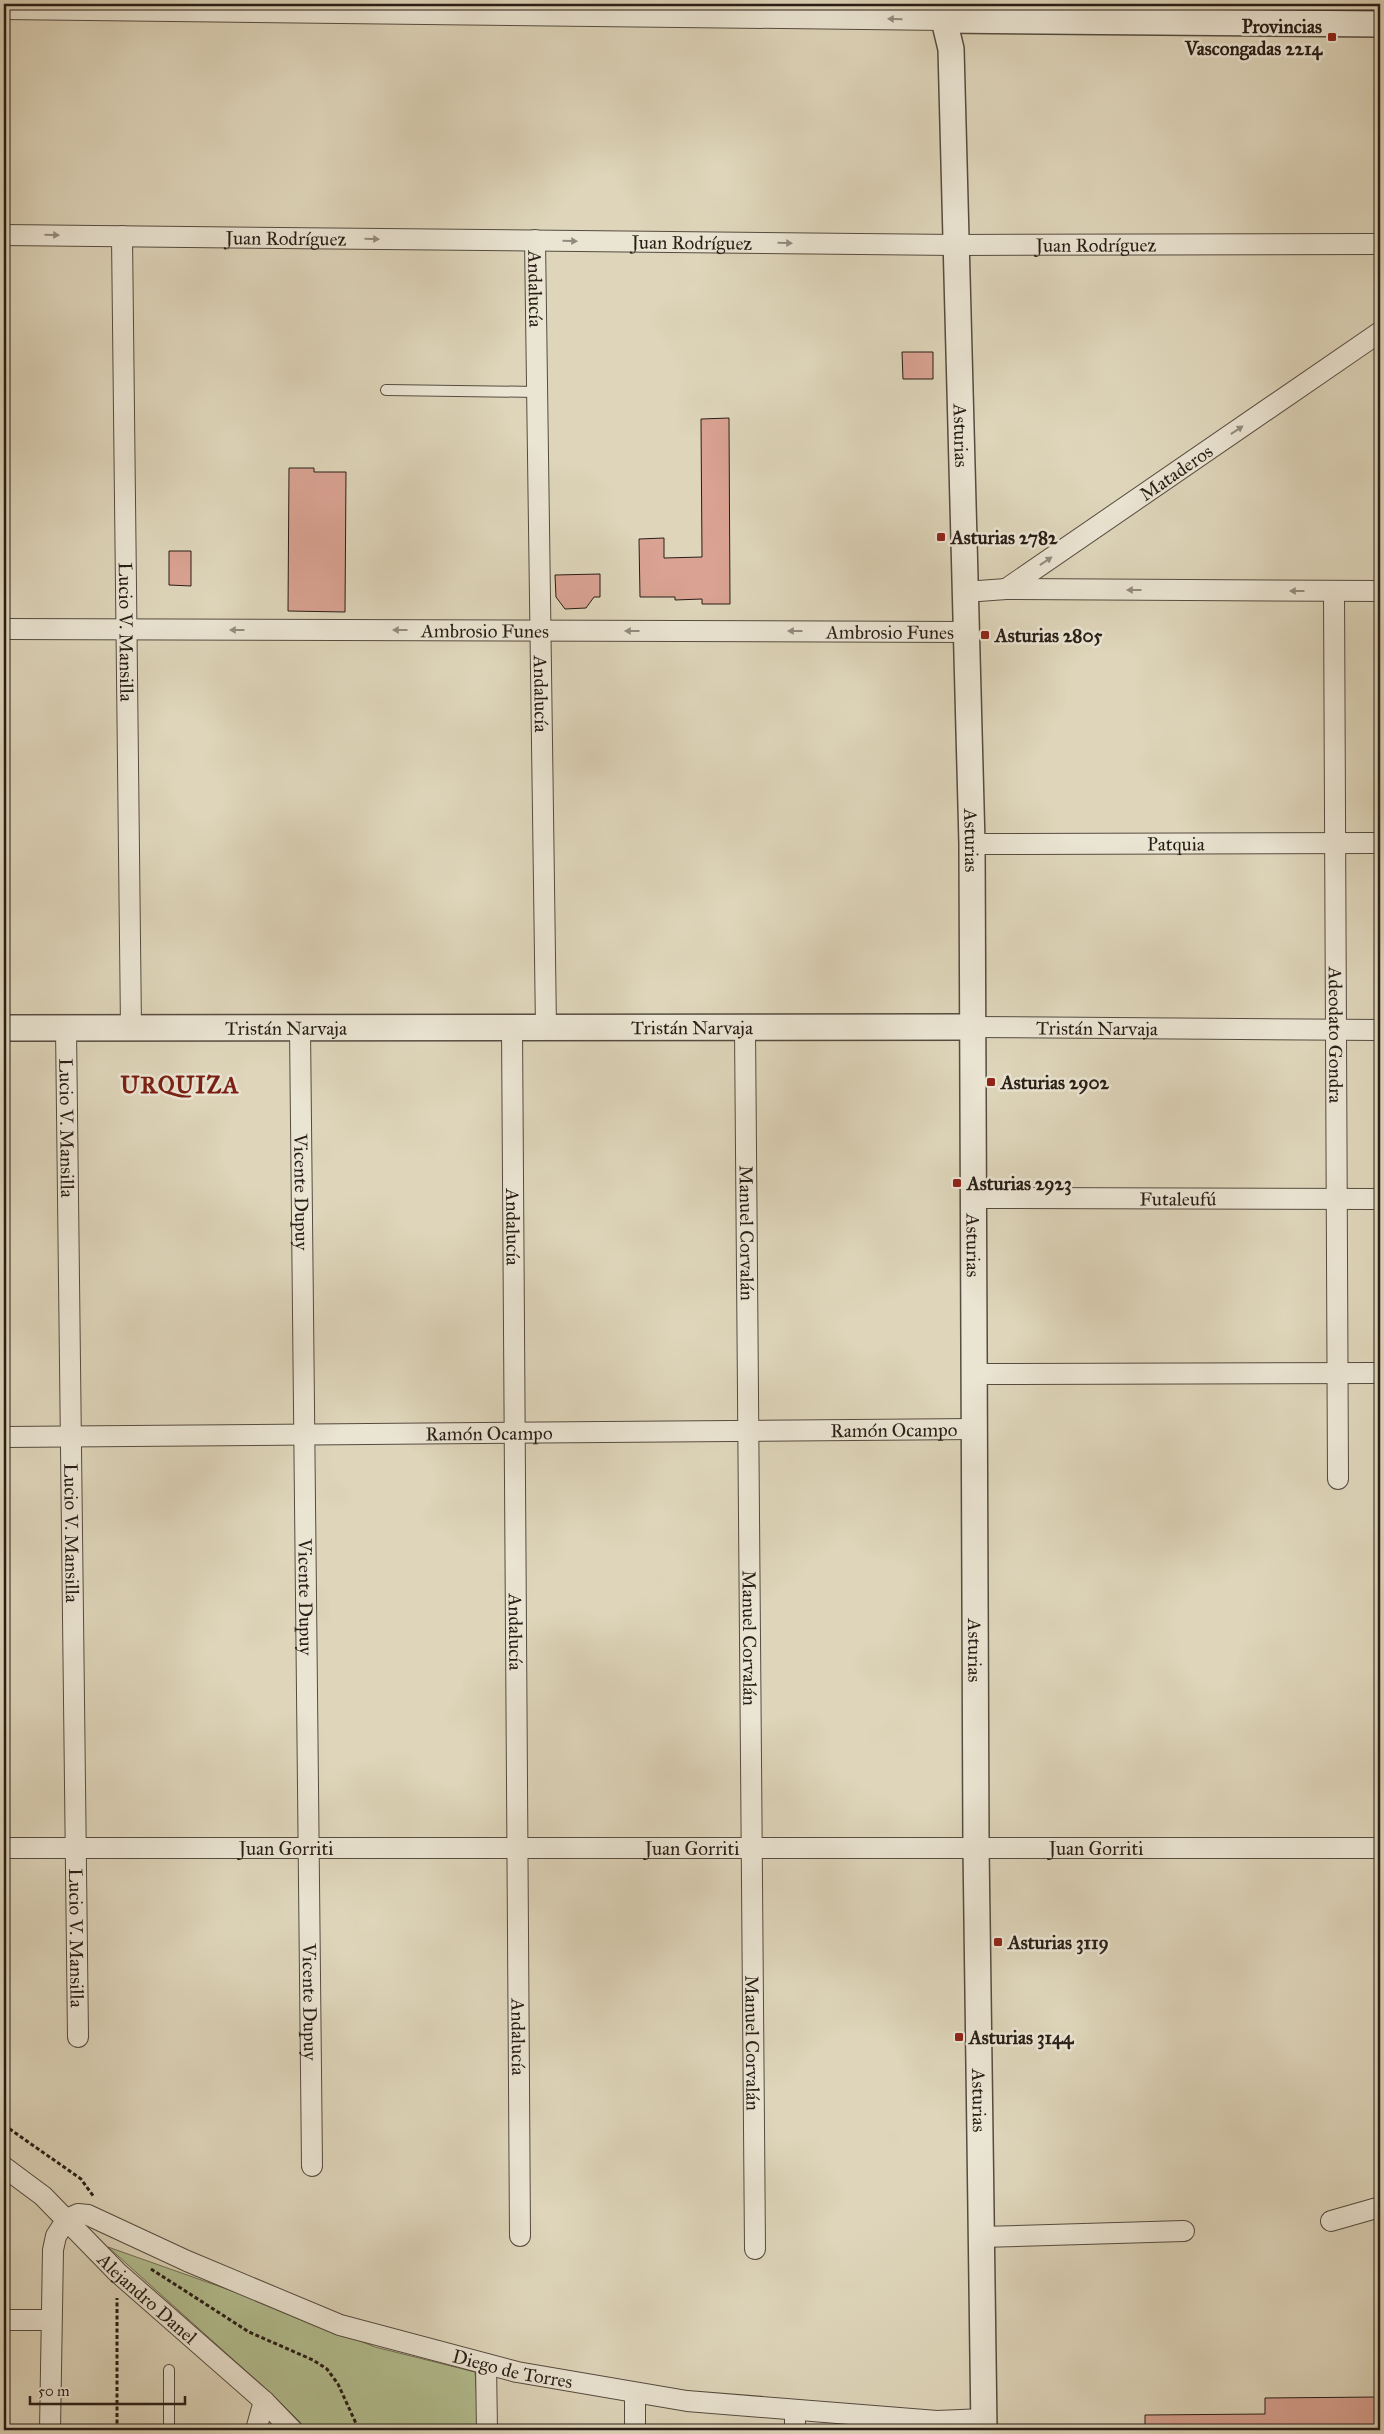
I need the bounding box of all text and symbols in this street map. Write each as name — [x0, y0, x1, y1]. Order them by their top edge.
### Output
one-way arrow — [887, 15, 903, 23]
place label: Provincias Vascongadas 2214 — [1184, 15, 1323, 61]
marker: Provincias Vascongadas 2214 — [1326, 31, 1338, 43]
street label: Juan Rodríguez — [224, 226, 347, 251]
street label: Juan Rodríguez — [630, 231, 753, 256]
one-way arrow — [45, 232, 61, 240]
street label: Juan Rodríguez — [1034, 234, 1156, 258]
one-way arrow — [365, 235, 381, 243]
one-way arrow — [562, 237, 578, 245]
one-way arrow — [777, 239, 793, 247]
street label: Andalucía — [523, 249, 547, 329]
street label: Asturias — [948, 402, 973, 468]
one-way arrow — [1231, 425, 1244, 435]
street label: Mataderos — [1135, 440, 1217, 506]
place label: Asturias 2782 — [949, 526, 1058, 549]
marker: Asturias 2782 — [935, 531, 947, 543]
one-way arrow — [1039, 556, 1053, 566]
street label: Lucio V. Mansilla — [114, 562, 138, 703]
one-way arrow — [1126, 586, 1142, 594]
one-way arrow — [1288, 587, 1304, 595]
street label: Ambrosio Funes — [420, 619, 549, 643]
street label: Ambrosio Funes — [825, 621, 954, 644]
place label: Asturias 2805 — [993, 624, 1102, 647]
one-way arrow — [229, 626, 245, 634]
one-way arrow — [392, 626, 408, 634]
one-way arrow — [624, 627, 640, 635]
one-way arrow — [787, 627, 803, 635]
marker: Asturias 2805 — [979, 629, 991, 641]
street label: Andalucía — [529, 654, 553, 734]
street label: Asturias — [959, 807, 983, 873]
street label: Patquia — [1147, 832, 1206, 857]
street label: Adeodato Gondra — [1324, 966, 1347, 1104]
street label: Tristán Narvaja — [631, 1016, 754, 1039]
street label: Tristán Narvaja — [1036, 1016, 1159, 1040]
street label: Tristán Narvaja — [225, 1017, 348, 1040]
street label: Lucio V. Mansilla — [54, 1058, 79, 1199]
district label: URQUIZA — [120, 1070, 240, 1100]
place label: Asturias 2902 — [999, 1071, 1110, 1095]
marker: Asturias 2902 — [985, 1076, 997, 1088]
street label: Vicente Dupuy — [289, 1132, 313, 1252]
street label: Manuel Corvalán — [735, 1165, 759, 1301]
place label: Asturias 2923 — [965, 1172, 1072, 1196]
marker: Asturias 2923 — [951, 1177, 963, 1189]
street label: Andalucía — [501, 1187, 525, 1267]
street label: Futaleufú — [1140, 1187, 1216, 1211]
street label: Asturias — [961, 1213, 985, 1278]
street label: Ramón Ocampo — [830, 1418, 958, 1442]
street label: Ramón Ocampo — [425, 1421, 553, 1446]
street label: Lucio V. Mansilla — [59, 1463, 84, 1604]
street label: Vicente Dupuy — [293, 1537, 318, 1657]
street label: Manuel Corvalán — [738, 1570, 761, 1706]
street label: Andalucía — [504, 1592, 527, 1672]
street label: Asturias — [963, 1618, 986, 1683]
street label: Juan Gorriti — [237, 1837, 333, 1861]
street label: Juan Gorriti — [643, 1837, 739, 1861]
street label: Juan Gorriti — [1047, 1837, 1143, 1861]
street label: Lucio V. Mansilla — [64, 1868, 89, 2009]
place label: Asturias 3119 — [1006, 1931, 1109, 1955]
marker: Asturias 3119 — [992, 1936, 1004, 1948]
street label: Vicente Dupuy — [298, 1942, 322, 2062]
street label: Manuel Corvalán — [740, 1975, 764, 2111]
street label: Andalucía — [506, 1997, 530, 2077]
place label: Asturias 3144 — [967, 2026, 1075, 2050]
marker: Asturias 3144 — [953, 2031, 965, 2043]
street label: Asturias — [967, 2067, 991, 2133]
street label: Alejandro Danel — [92, 2248, 202, 2350]
street label: Diego de Torres — [450, 2344, 574, 2393]
scale bar — [30, 2374, 185, 2406]
text: 50 m — [38, 2382, 70, 2400]

